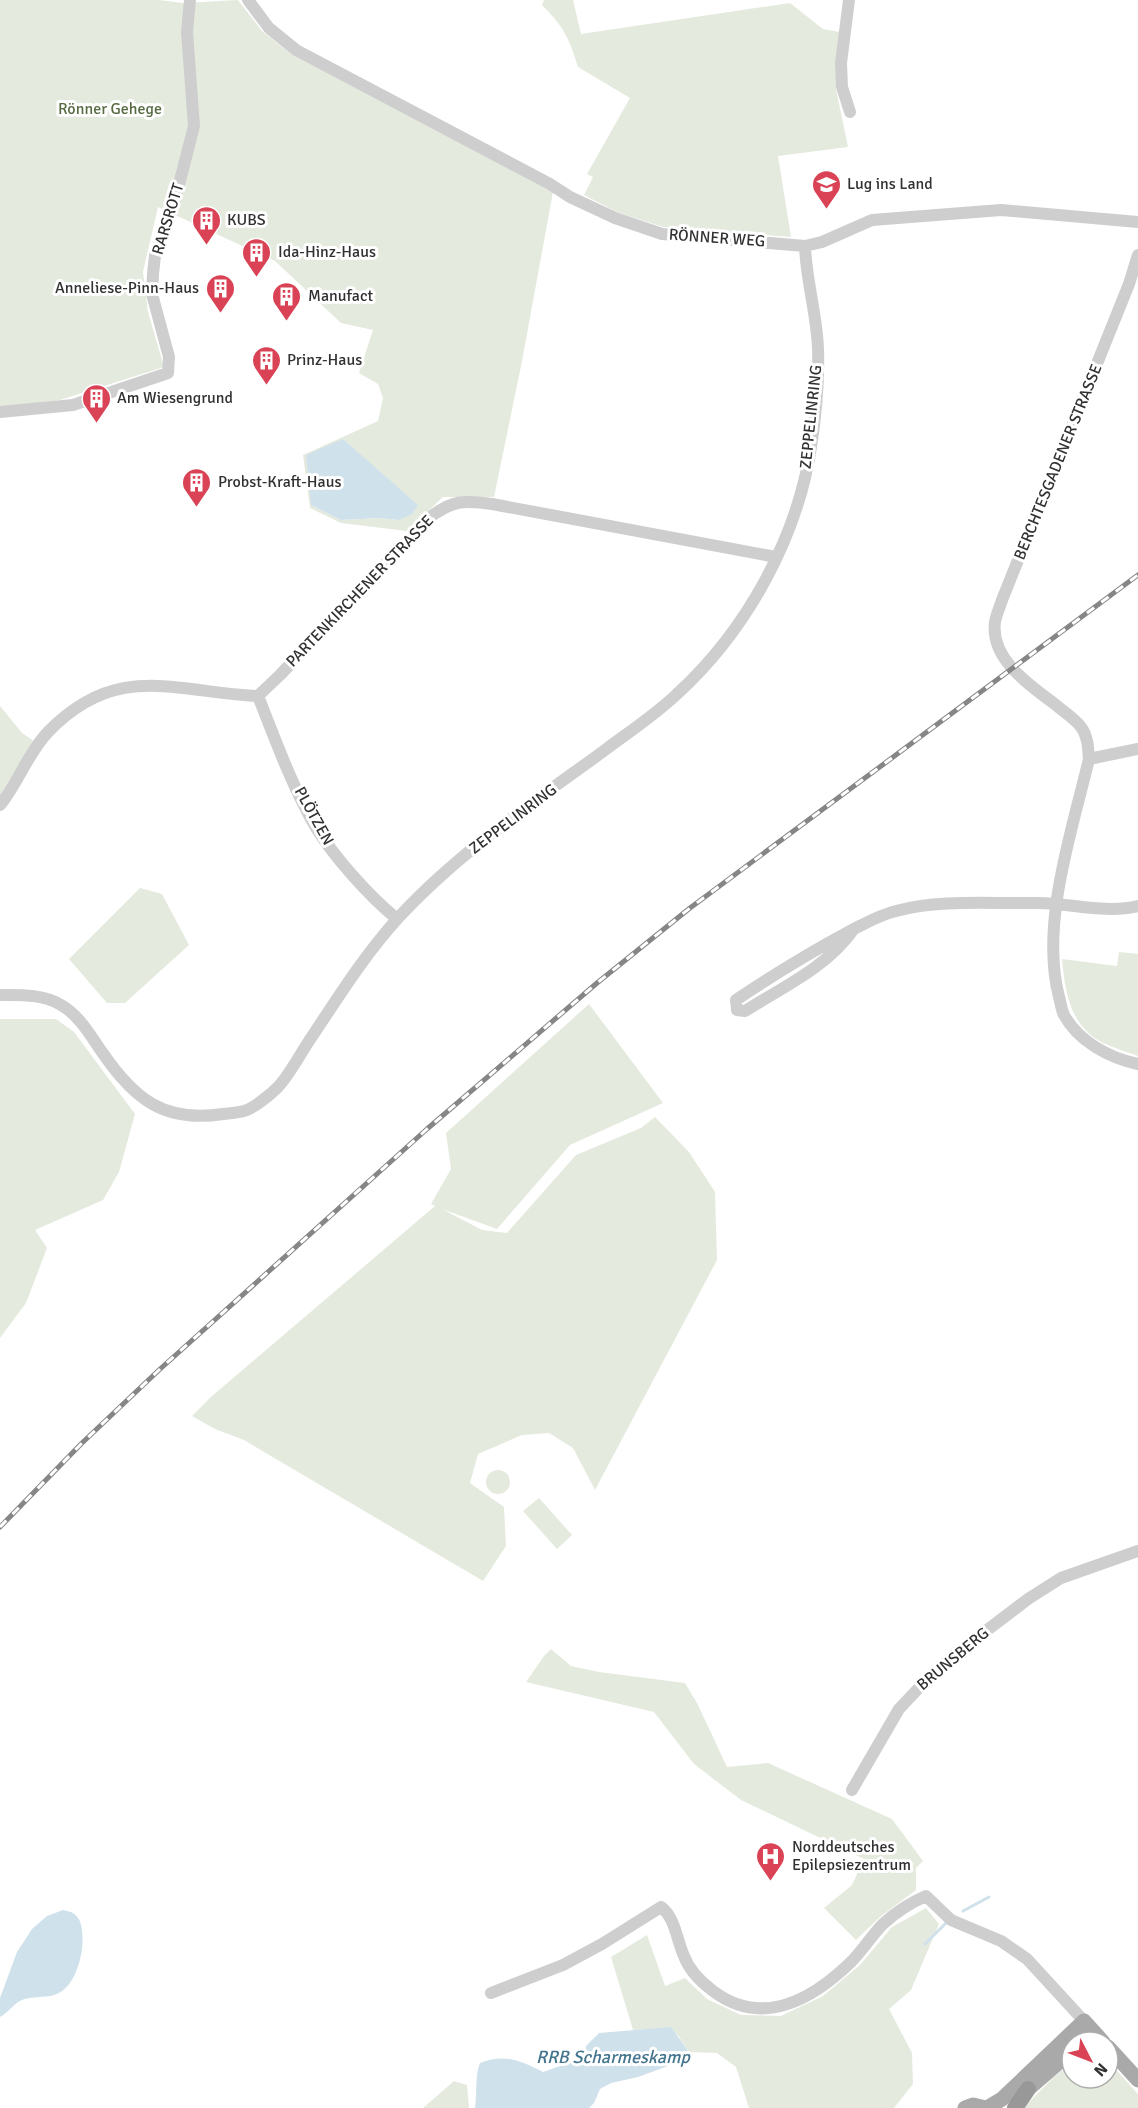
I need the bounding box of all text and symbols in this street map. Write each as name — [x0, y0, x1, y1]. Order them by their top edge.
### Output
park label: Rönner Gehege — [58, 99, 162, 119]
school or university icon: Lug ins Land — [810, 168, 842, 210]
place label: Lug ins Land — [847, 174, 933, 194]
street label: RARSROTT — [148, 181, 188, 257]
building icon: KUBS — [190, 204, 222, 246]
place label: KUBS — [227, 210, 266, 230]
street label: RÖNNER WEG — [668, 225, 766, 251]
building icon: Ida-Hinz-Haus — [241, 236, 273, 278]
place label: Ida-Hinz-Haus — [278, 242, 376, 262]
building icon: Anneliese-Pinn-Haus — [204, 272, 236, 314]
place label: Anneliese-Pinn-Haus — [55, 278, 199, 298]
building icon: Manufact — [271, 280, 303, 322]
place label: Manufact — [308, 286, 373, 306]
building icon: Prinz-Haus — [250, 344, 282, 386]
place label: Prinz-Haus — [287, 350, 362, 370]
street label: BERCHTESGADENER STRASSE — [1010, 361, 1106, 563]
street label: ZEPPELINRING — [796, 364, 826, 470]
building icon: Am Wiesengrund — [80, 382, 112, 424]
place label: Am Wiesengrund — [117, 388, 233, 408]
building icon: Probst-Kraft-Haus — [181, 466, 213, 508]
place label: Probst-Kraft-Haus — [218, 472, 342, 492]
street label: PARTENKIRCHENER STRASSE — [282, 511, 438, 671]
street label: ZEPPELINRING — [465, 780, 561, 858]
street label: PLÖTZEN — [290, 783, 338, 849]
street label: BRUNSBERG — [913, 1623, 993, 1695]
place label: Norddeutsches Epilepsiezentrum — [792, 1837, 911, 1875]
hospital icon: Norddeutsches Epilepsiezentrum — [755, 1840, 787, 1882]
north arrow — [1060, 2030, 1120, 2090]
water label: RRB Scharmeskamp — [536, 2046, 691, 2068]
text: N — [1089, 2059, 1112, 2080]

